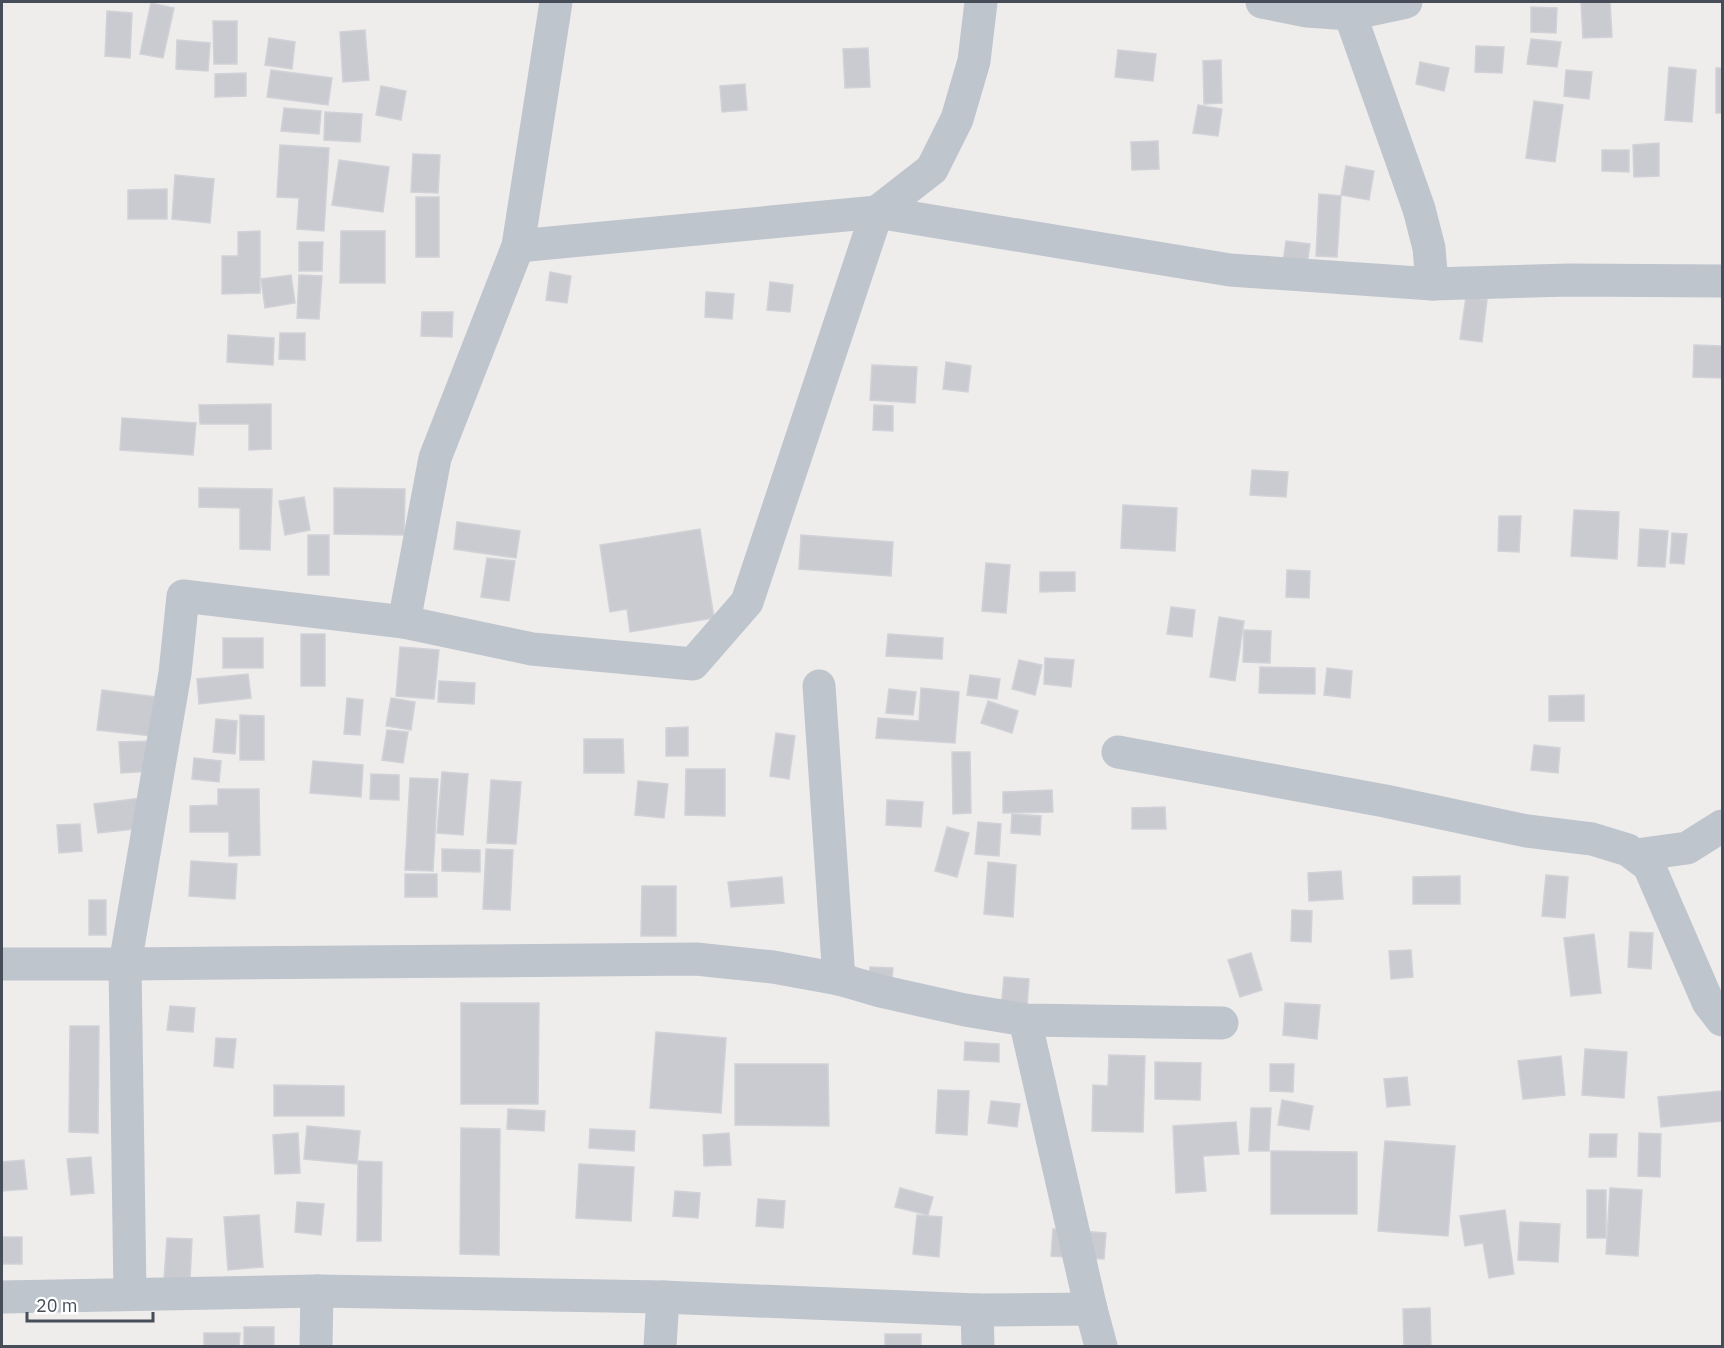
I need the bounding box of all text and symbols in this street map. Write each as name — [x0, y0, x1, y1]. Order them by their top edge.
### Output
scale bar — [27, 1285, 153, 1323]
text: 20 m — [36, 1294, 78, 1317]

